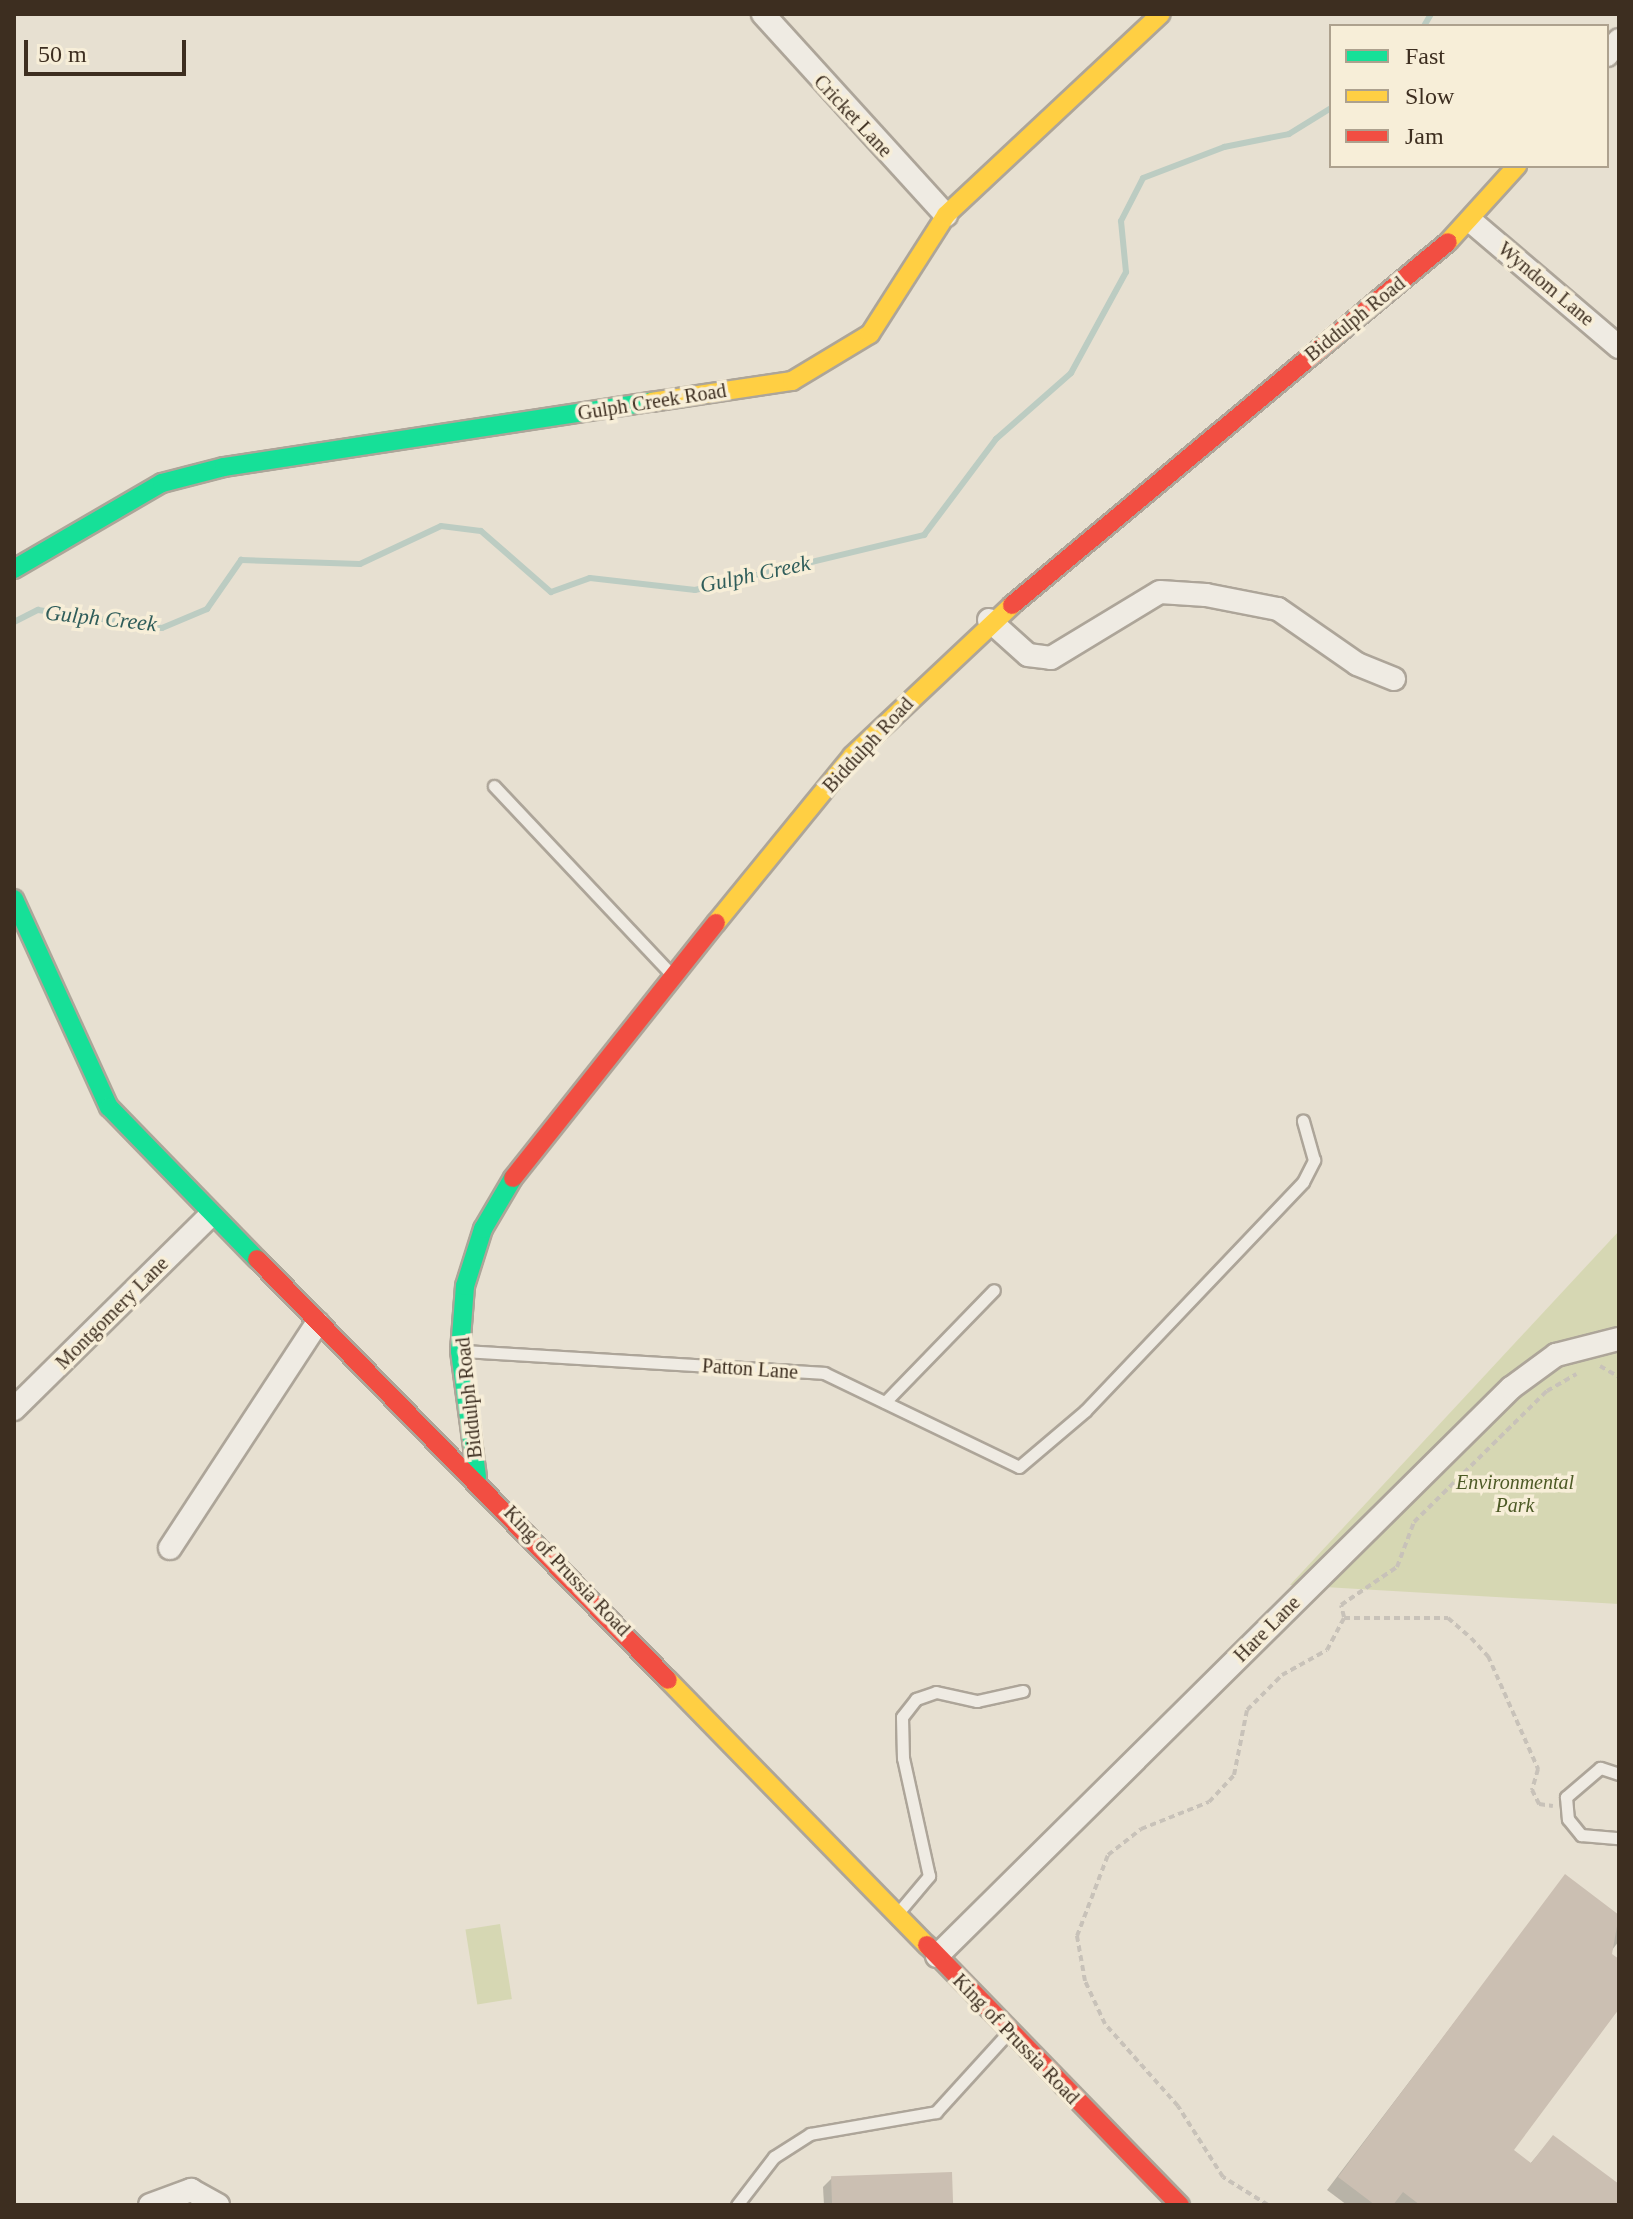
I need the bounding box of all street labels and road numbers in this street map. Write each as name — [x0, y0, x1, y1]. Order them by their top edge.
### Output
street label: Cricket Lane — [809, 70, 897, 162]
street label: Wyndom Lane — [1493, 237, 1599, 331]
street label: Biddulph Road — [1300, 271, 1410, 367]
street label: Gulph Creek Road — [576, 378, 728, 426]
street label: Biddulph Road — [818, 692, 918, 798]
street label: Montgomery Lane — [51, 1252, 173, 1374]
street label: Biddulph Road — [451, 1336, 487, 1460]
street label: Patton Lane — [701, 1354, 799, 1384]
street label: King of Prussia Road — [499, 1501, 635, 1641]
street label: Hare Lane — [1229, 1591, 1305, 1667]
street label: King of Prussia Road — [948, 1969, 1084, 2109]

